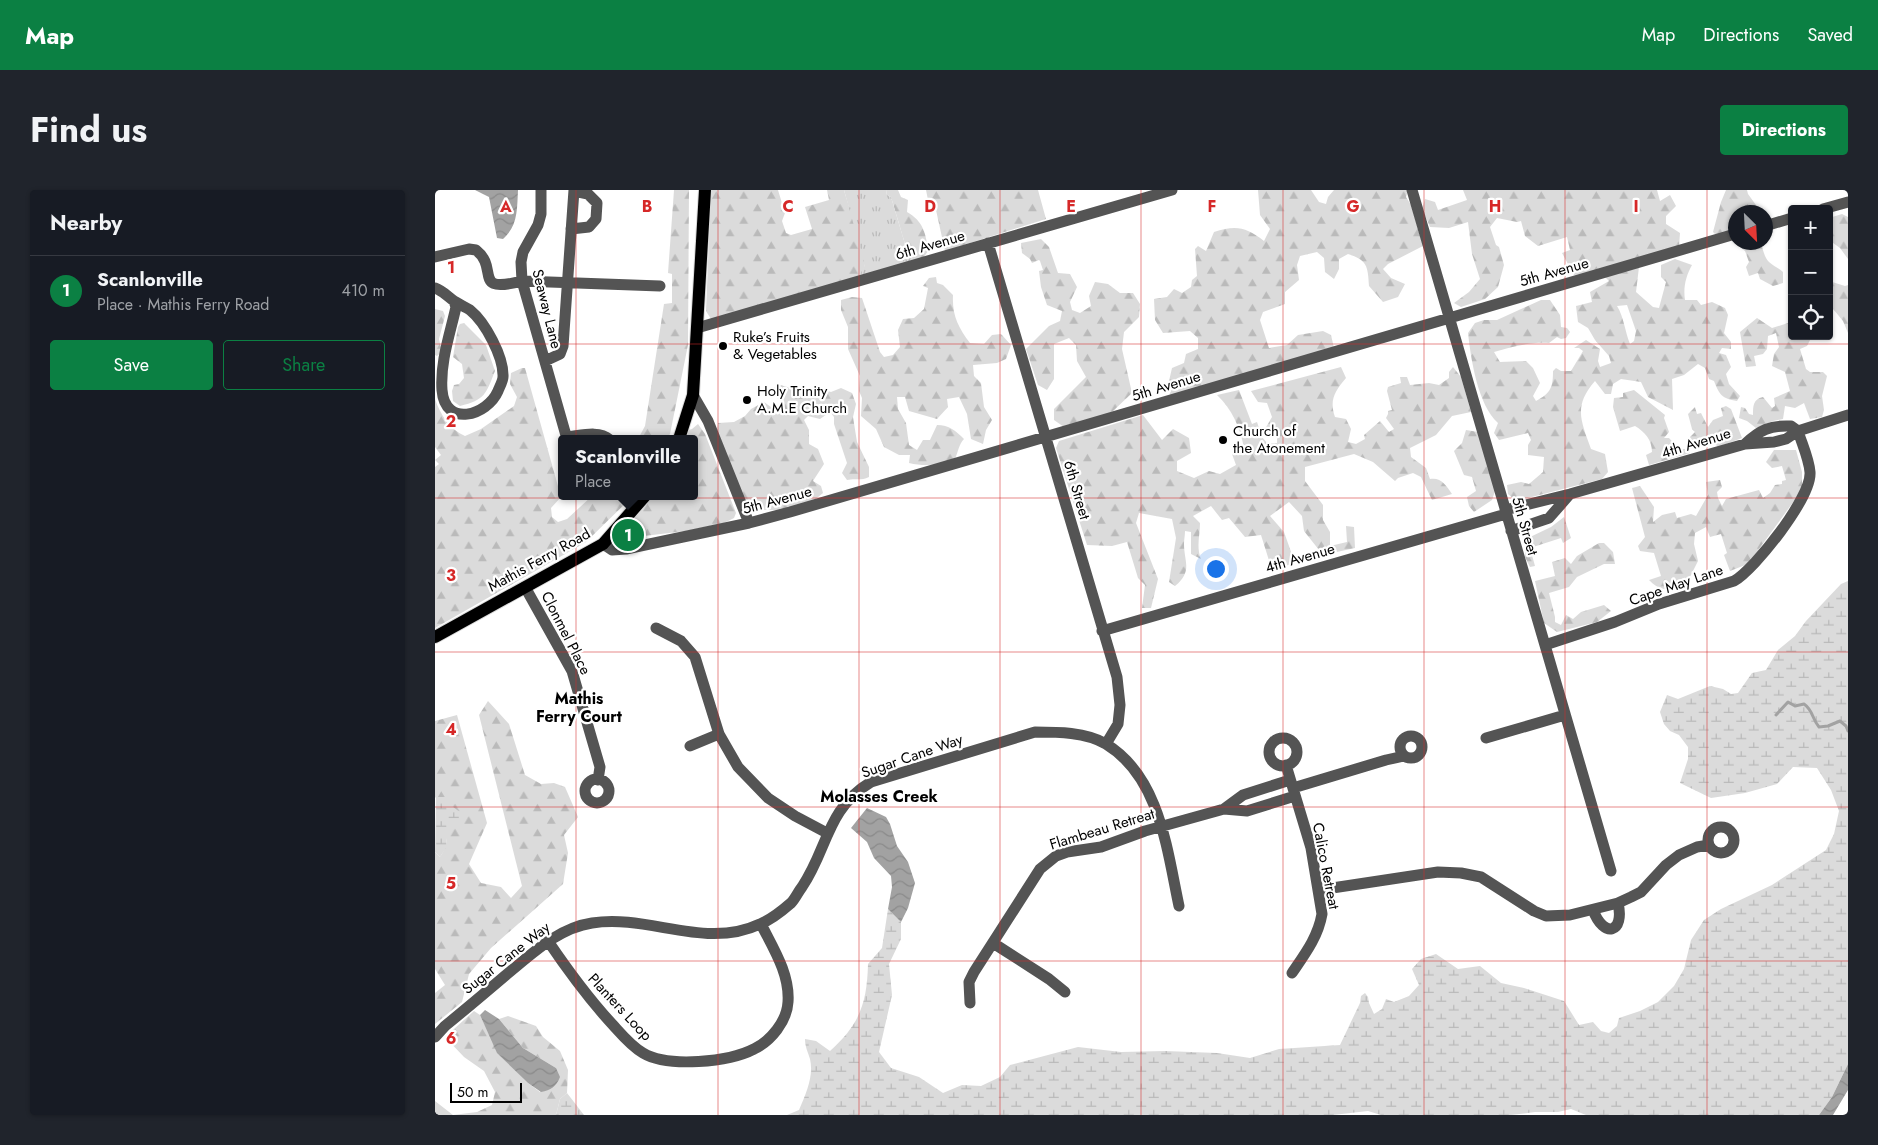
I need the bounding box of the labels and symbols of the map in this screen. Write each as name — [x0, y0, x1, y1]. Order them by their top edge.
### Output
text: A — [499, 195, 512, 218]
text: B — [642, 195, 652, 218]
text: C — [782, 195, 794, 218]
text: D — [924, 195, 936, 218]
text: E — [1066, 195, 1076, 218]
text: F — [1208, 195, 1216, 218]
text: G — [1346, 195, 1360, 218]
text: H — [1489, 195, 1501, 218]
text: I — [1633, 195, 1639, 218]
north arrow — [1728, 205, 1773, 250]
street label: 6th Avenue — [893, 225, 968, 265]
street label: 5th Avenue — [1517, 252, 1591, 292]
text: 1 — [447, 256, 455, 279]
street label: Seaway Lane — [527, 267, 568, 351]
place label: Ruke’s Fruits & Vegetables — [733, 326, 817, 365]
marker: Ruke’s Fruits & Vegetables — [717, 340, 729, 352]
street label: 5th Avenue — [1129, 365, 1203, 407]
place label: Holy Trinity A.M.E Church — [757, 380, 847, 419]
marker: Holy Trinity A.M.E Church — [741, 394, 753, 406]
text: 2 — [446, 410, 456, 433]
place label: Church of the Atonement — [1233, 420, 1325, 459]
street label: 4th Avenue — [1659, 422, 1734, 464]
marker: Church of the Atonement — [1217, 434, 1229, 446]
street label: 6th Street — [1058, 458, 1096, 522]
street label: 5th Avenue — [740, 480, 814, 520]
street label: 5th Street — [1506, 494, 1544, 558]
pin: 1 — [612, 516, 644, 554]
street label: Mathis Ferry Road — [484, 523, 594, 597]
street label: 4th Avenue — [1263, 538, 1338, 578]
your location — [1203, 556, 1229, 582]
street label: Cape May Lane — [1626, 559, 1726, 611]
text: 3 — [446, 564, 456, 587]
street label: Clonmel Place — [536, 587, 597, 679]
district label: Mathis Ferry Court — [536, 687, 623, 728]
text: 4 — [445, 718, 457, 741]
street label: Sugar Cane Way — [858, 728, 966, 784]
district label: Molasses Creek — [820, 785, 939, 808]
street label: Flambeau Retreat — [1047, 802, 1158, 855]
street label: Calico Retreat — [1307, 821, 1345, 912]
text: 5 — [446, 872, 456, 895]
street label: Sugar Cane Way — [457, 916, 555, 999]
street label: Planters Loop — [583, 968, 657, 1046]
text: 6 — [446, 1027, 456, 1050]
scale bar — [450, 1080, 523, 1103]

